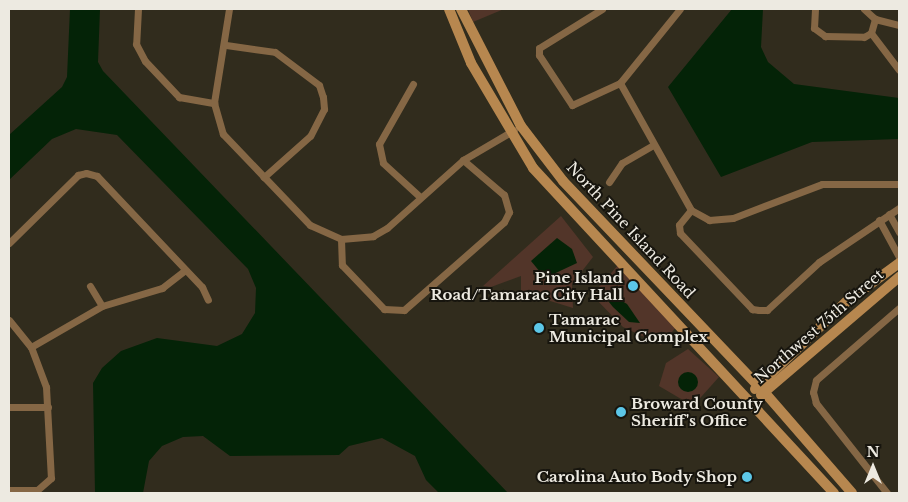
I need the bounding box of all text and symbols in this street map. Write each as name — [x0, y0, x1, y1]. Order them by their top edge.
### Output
street label: North Pine Island Road — [563, 158, 699, 302]
street label: Northwest 75th Street — [751, 265, 887, 387]
place label: Pine Island Road/Tamarac City Hall — [430, 268, 623, 303]
marker: Pine Island Road/Tamarac City Hall — [627, 280, 639, 292]
place label: Tamarac Municipal Complex — [549, 310, 708, 345]
marker: Tamarac Municipal Complex — [533, 322, 545, 334]
place label: Broward County Sheriff's Office — [631, 394, 763, 429]
marker: Broward County Sheriff's Office — [615, 406, 627, 418]
north arrow — [848, 442, 898, 492]
text: N — [866, 443, 880, 461]
place label: Carolina Auto Body Shop — [536, 468, 737, 486]
marker: Carolina Auto Body Shop — [741, 471, 753, 483]

